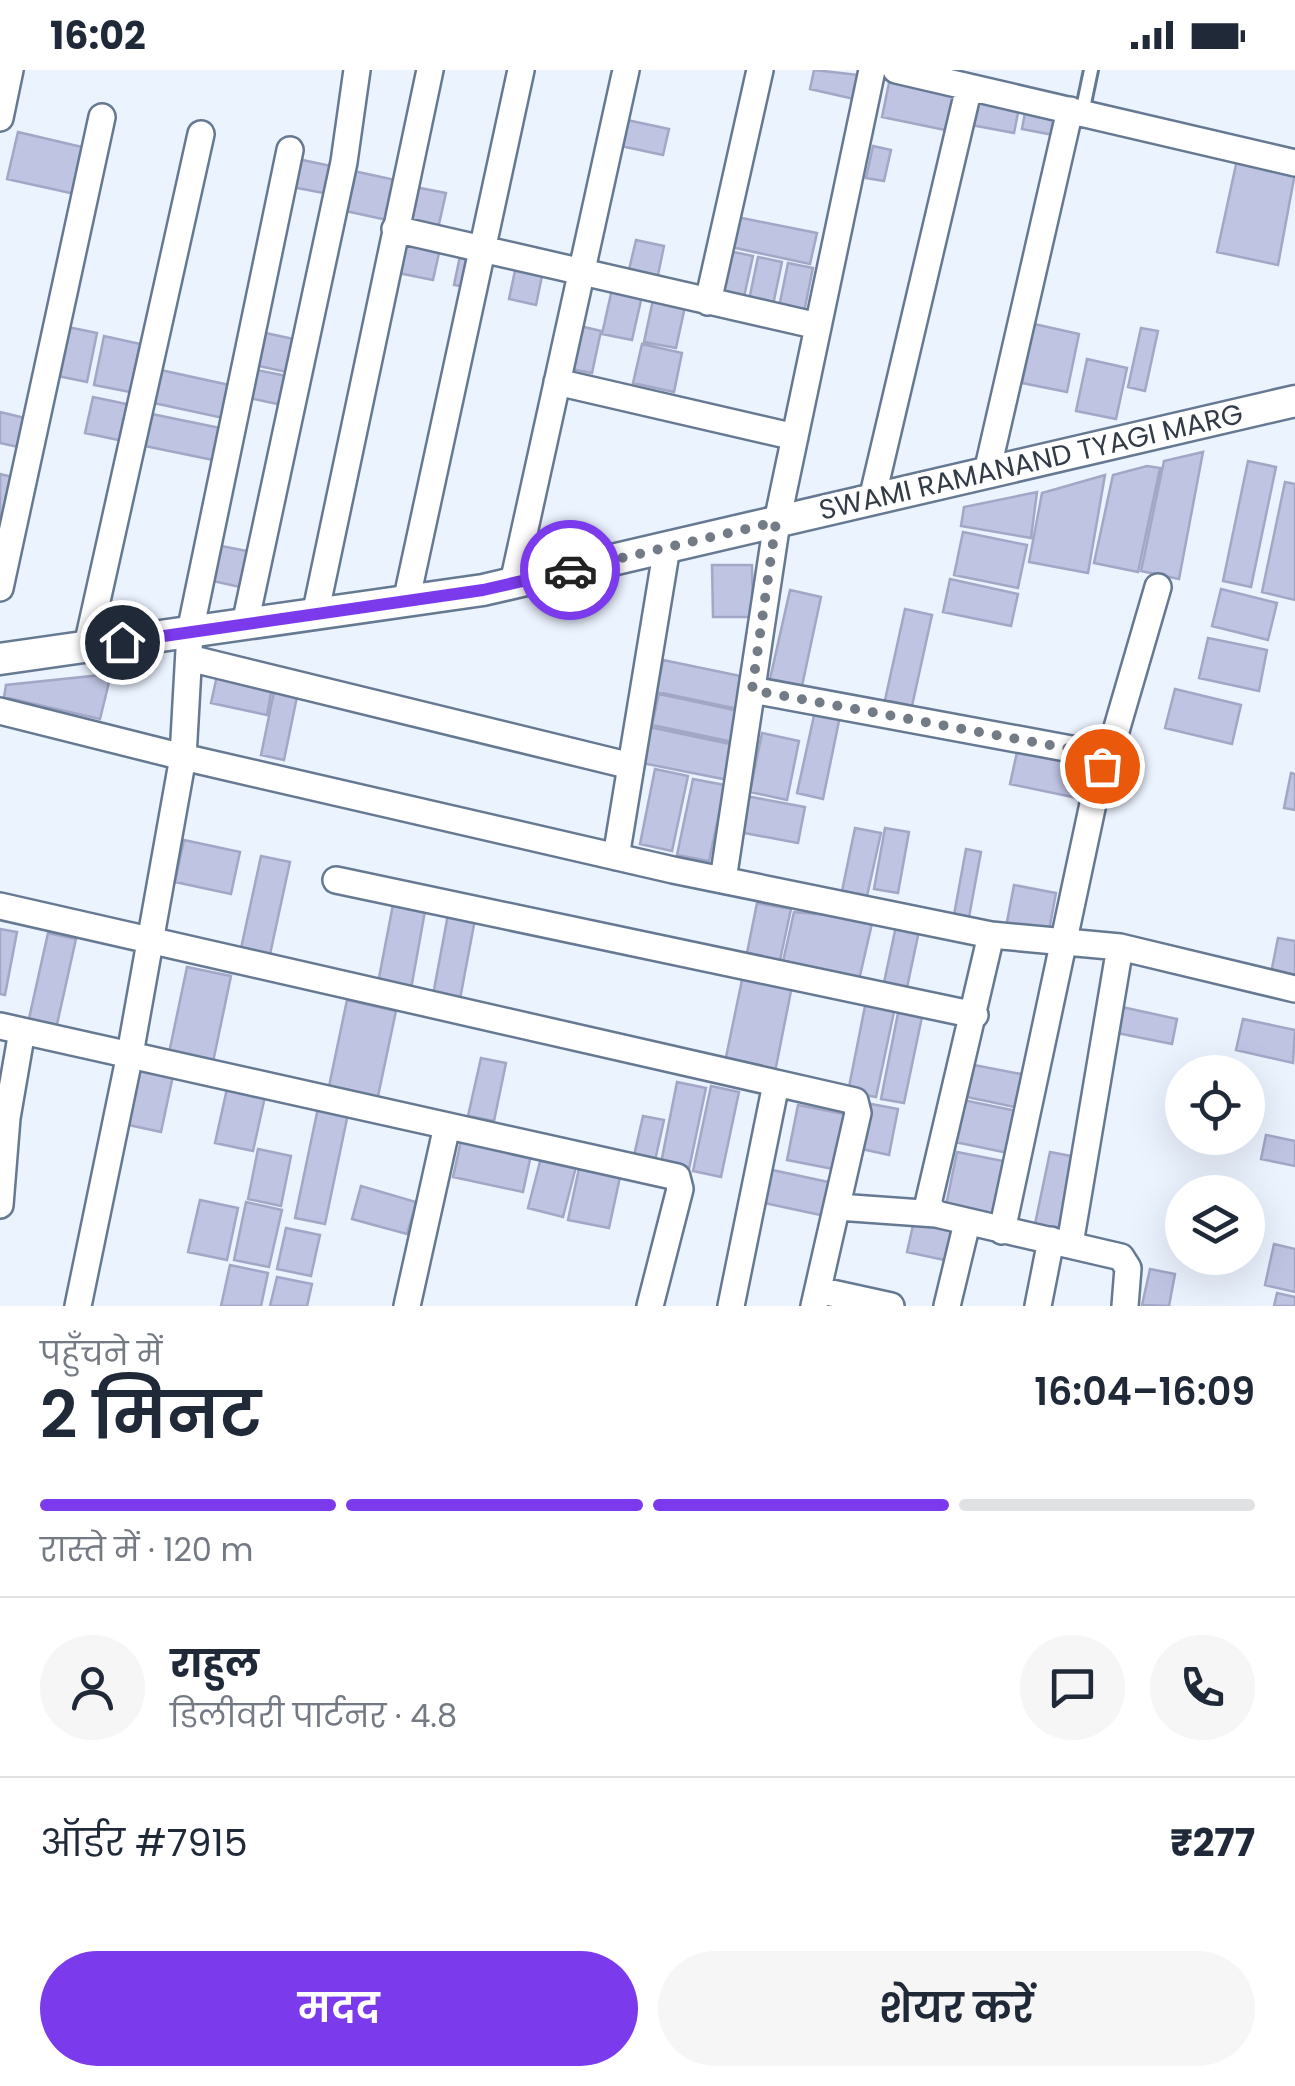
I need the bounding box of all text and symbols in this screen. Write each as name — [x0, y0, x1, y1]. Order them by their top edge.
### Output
text: 16:02 — [50, 9, 146, 62]
street label: SWAMI RAMANAND TYAGI MARG — [815, 394, 1247, 530]
courier — [520, 520, 620, 620]
icon: car — [543, 543, 598, 598]
pin — [80, 600, 165, 685]
icon: home — [95, 615, 150, 670]
pin — [1060, 724, 1145, 809]
icon: bag — [1075, 739, 1130, 794]
map controls — [1165, 1055, 1265, 1275]
button: locate — [1165, 1055, 1265, 1155]
button: layers — [1165, 1175, 1265, 1275]
text: पहुँचने में — [40, 1331, 162, 1376]
text: 16:04–16:09 — [1034, 1365, 1255, 1418]
text: 2 मिनट — [40, 1370, 261, 1461]
text: रास्ते में · 120 m — [40, 1527, 253, 1572]
button: person — [40, 1635, 145, 1740]
button: chat — [1020, 1635, 1125, 1740]
button: phone — [1150, 1635, 1255, 1740]
text: राहुल — [170, 1637, 259, 1690]
text: डिलीवरी पार्टनर · 4.8 — [170, 1693, 457, 1738]
text: ऑर्डर #7915 — [40, 1816, 248, 1869]
text: ₹277 — [1170, 1816, 1255, 1869]
button: मदद — [40, 1951, 638, 2066]
button: शेयर करें — [658, 1951, 1255, 2066]

